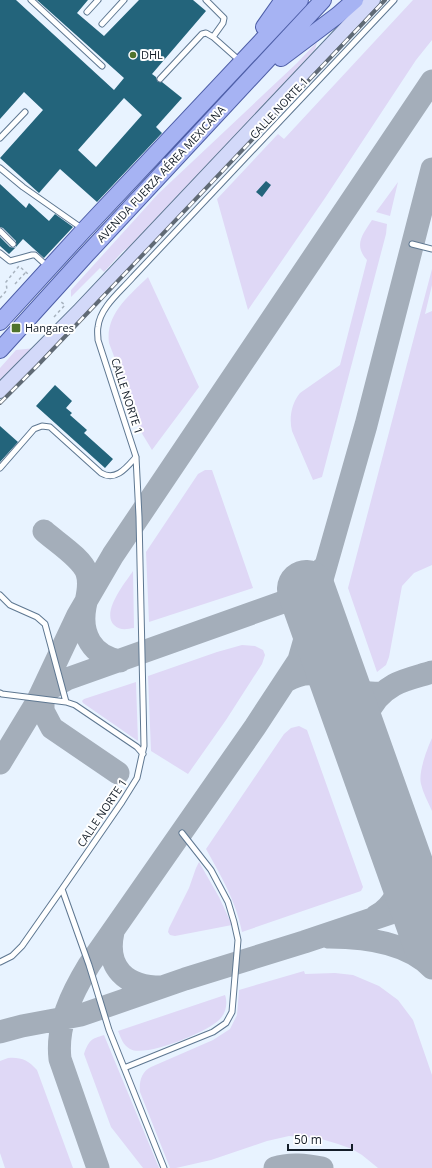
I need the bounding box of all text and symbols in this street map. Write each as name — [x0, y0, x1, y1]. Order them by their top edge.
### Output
place label: DHL — [141, 47, 163, 62]
marker: DHL — [128, 50, 138, 60]
street label: CALLE NORTE 1 — [246, 74, 311, 142]
street label: AVENIDA FUERZA AÉREA MEXICANA — [93, 102, 228, 245]
place label: Hangares — [25, 320, 74, 335]
marker: Hangares — [10, 322, 22, 334]
street label: CALLE NORTE 1 — [108, 356, 147, 436]
street label: CALLE NORTE 1 — [73, 776, 130, 850]
scale bar — [288, 1126, 352, 1152]
text: 50 m — [294, 1131, 322, 1148]

